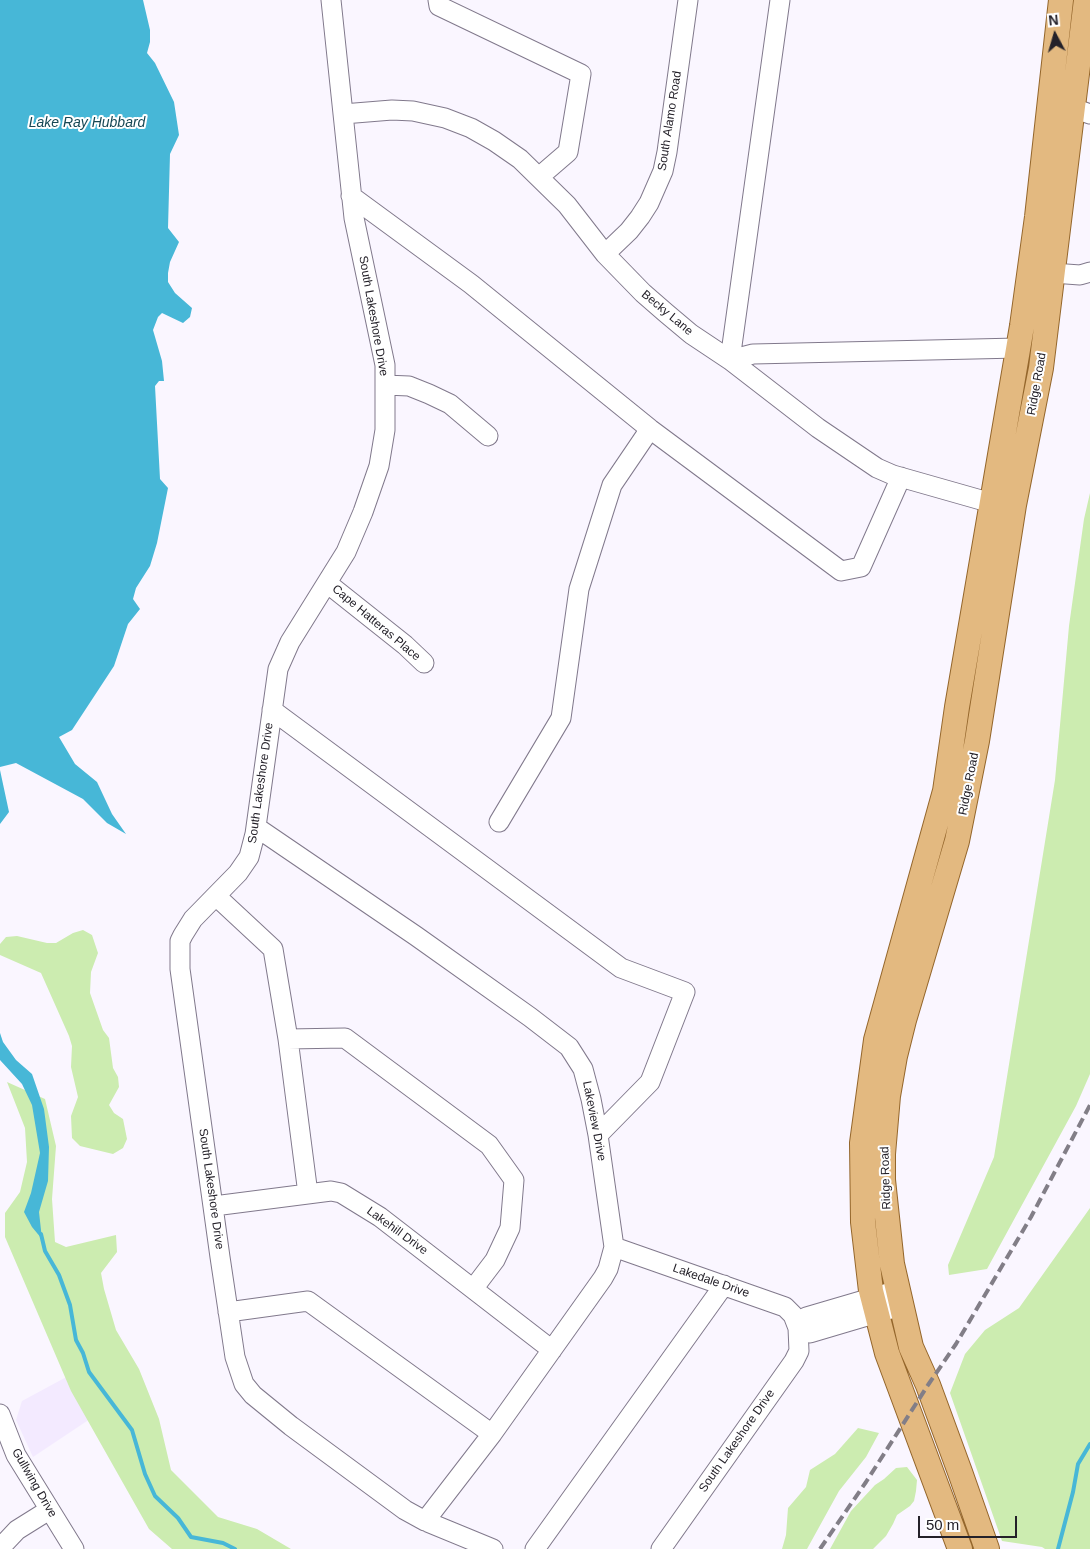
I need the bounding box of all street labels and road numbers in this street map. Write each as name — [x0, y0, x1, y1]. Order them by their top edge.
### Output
street label: South Alamo Road — [655, 70, 685, 172]
street label: South Lakeshore Drive — [355, 255, 391, 377]
street label: Becky Lane — [638, 287, 696, 339]
street label: Ridge Road — [1024, 352, 1050, 416]
street label: Cape Hatteras Place — [329, 582, 423, 664]
street label: South Lakeshore Drive — [245, 722, 277, 844]
street label: Ridge Road — [956, 752, 982, 816]
street label: Lakeview Drive — [579, 1080, 609, 1162]
street label: South Lakeshore Drive — [195, 1128, 227, 1250]
street label: Ridge Road — [878, 1146, 894, 1210]
street label: Lakehill Drive — [364, 1204, 430, 1258]
street label: Lakedale Drive — [671, 1261, 751, 1301]
street label: South Lakeshore Drive — [696, 1387, 778, 1495]
street label: Gullwing Drive — [8, 1446, 60, 1520]

